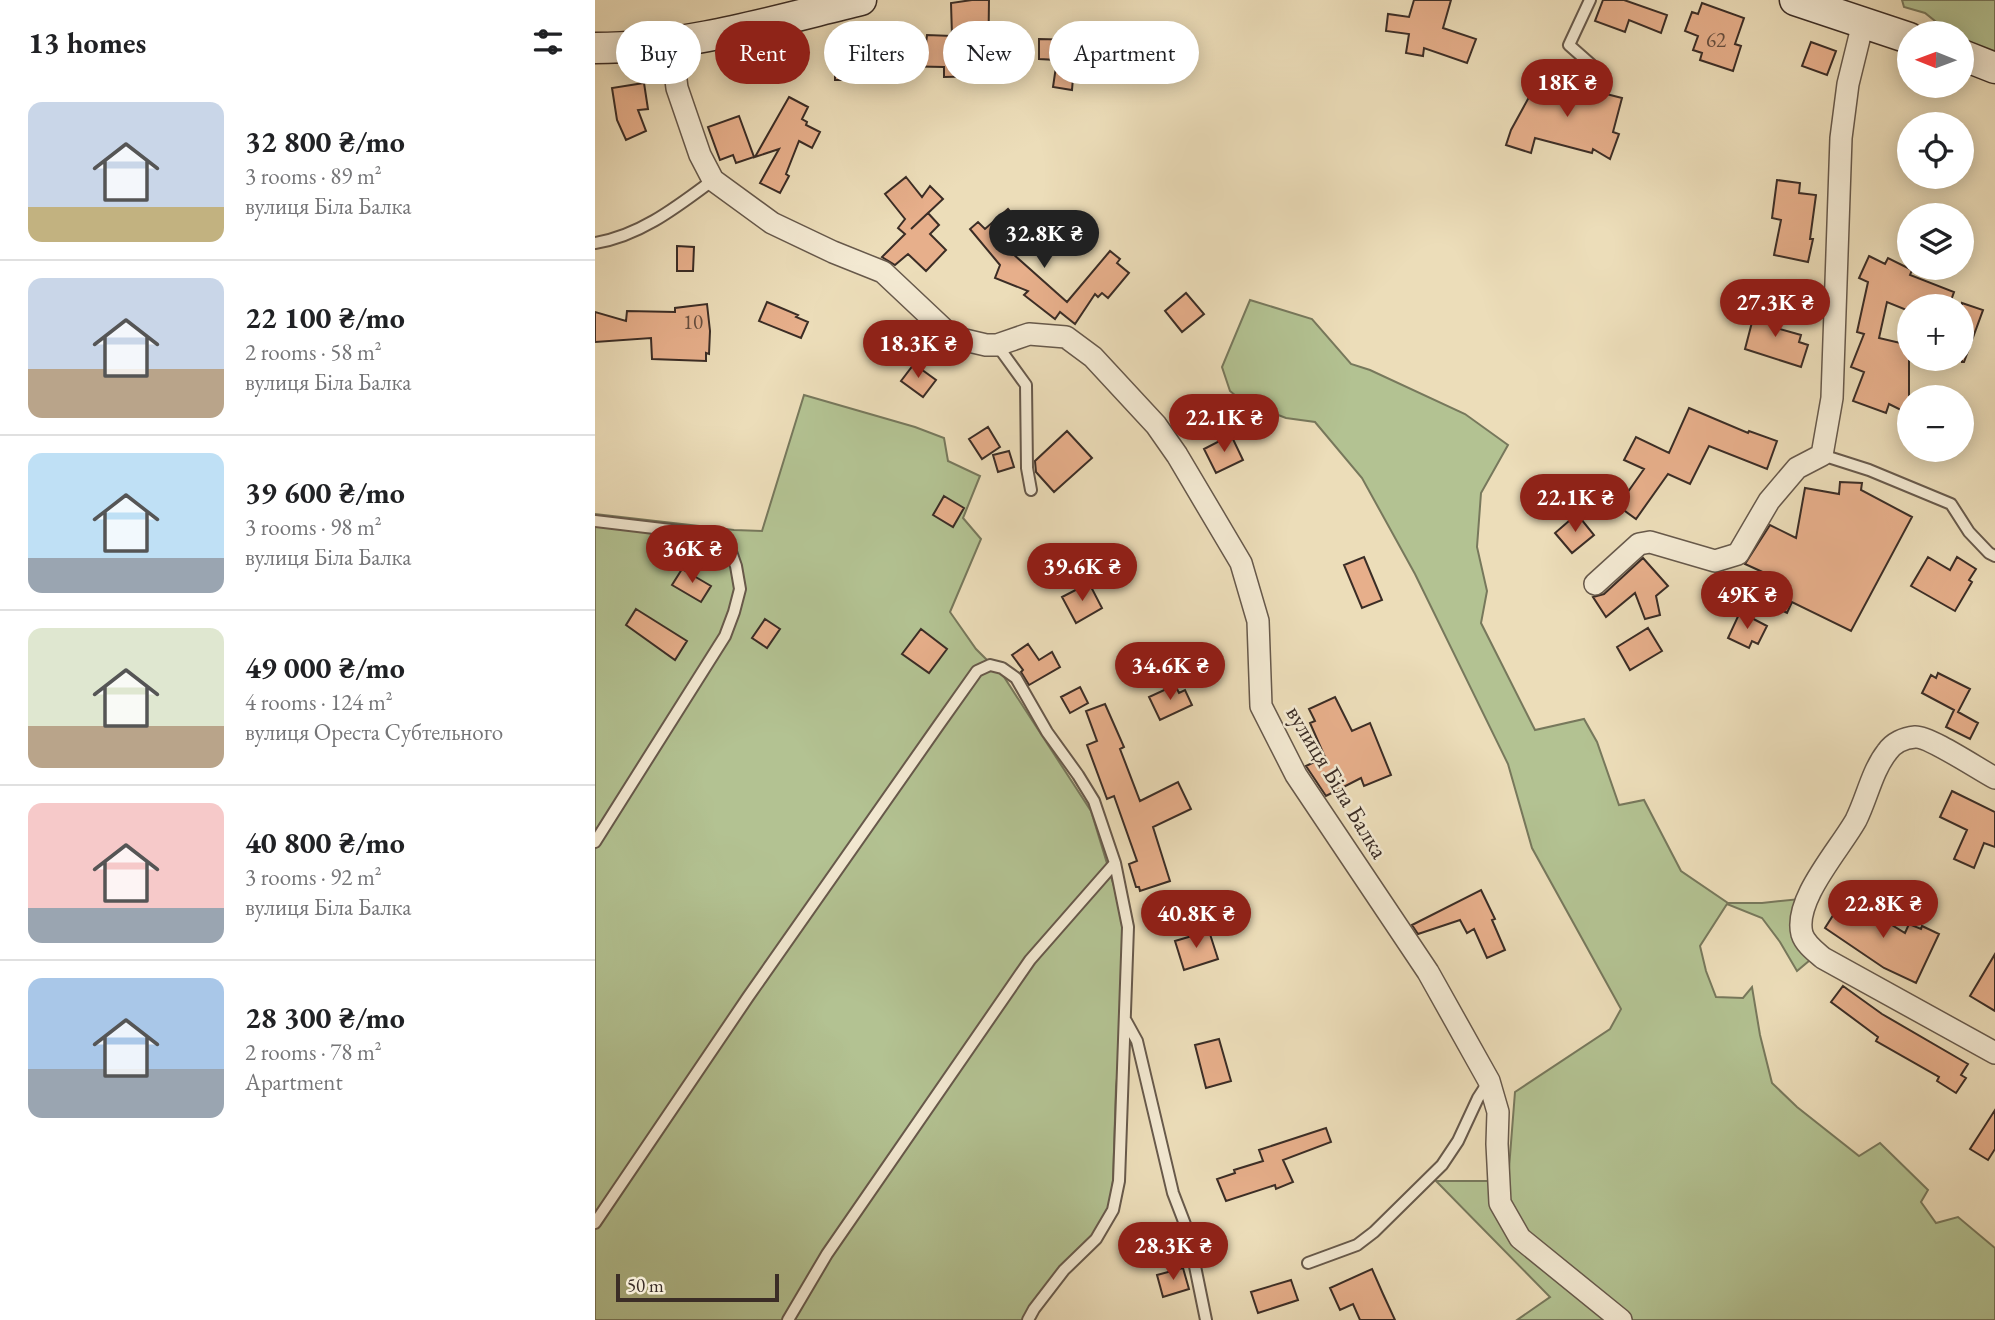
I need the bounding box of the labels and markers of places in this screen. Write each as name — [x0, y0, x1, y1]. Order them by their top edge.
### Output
pin: 18K ₴ — [1518, 60, 1616, 119]
pin: 32.8K ₴ — [979, 210, 1109, 270]
pin: 27.3K ₴ — [1710, 280, 1840, 339]
pin: 18.3K ₴ — [853, 320, 983, 380]
pin: 22.1K ₴ — [1159, 394, 1289, 454]
pin: 22.1K ₴ — [1510, 475, 1640, 534]
pin: 36K ₴ — [643, 526, 741, 585]
pin: 39.6K ₴ — [1017, 544, 1147, 603]
pin: 49K ₴ — [1698, 572, 1796, 631]
pin: 34.6K ₴ — [1105, 642, 1235, 702]
pin: 22.8K ₴ — [1818, 880, 1948, 940]
pin: 40.8K ₴ — [1131, 890, 1261, 950]
pin: 28.3K ₴ — [1108, 1222, 1238, 1282]

